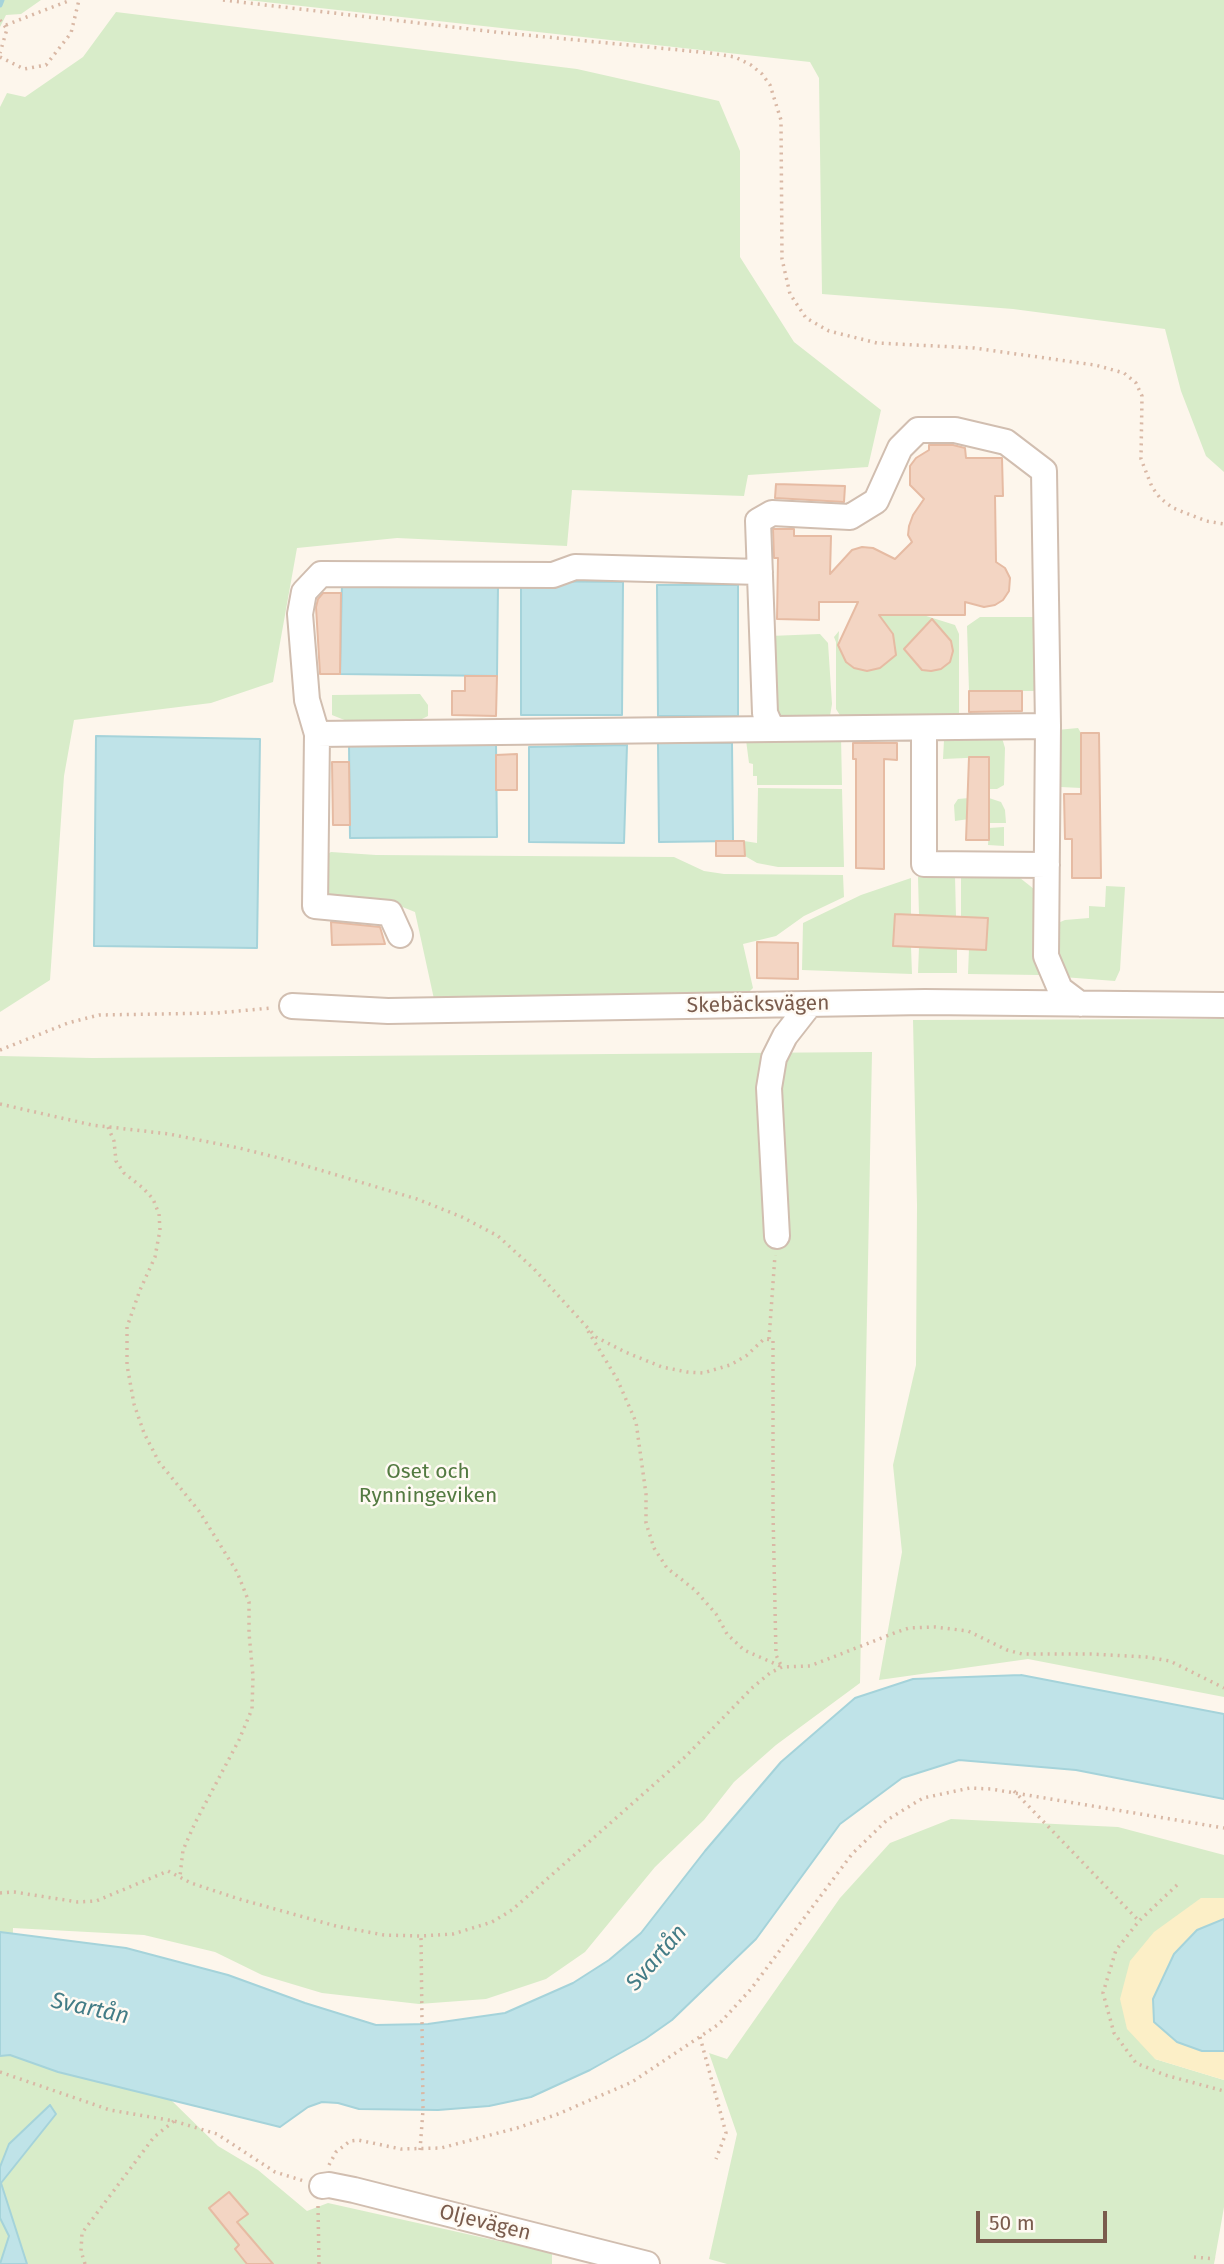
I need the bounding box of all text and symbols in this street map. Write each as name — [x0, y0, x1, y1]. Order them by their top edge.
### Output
street label: Skebäcksvägen — [686, 991, 830, 1019]
park label: Oset och Rynningeviken — [359, 1459, 497, 1509]
water label: Svartån — [621, 1919, 693, 1997]
water label: Svartån — [48, 1987, 132, 2031]
scale bar — [979, 2198, 1110, 2242]
street label: Oljevägen — [437, 2199, 533, 2247]
text: 50 m — [989, 2210, 1035, 2236]

